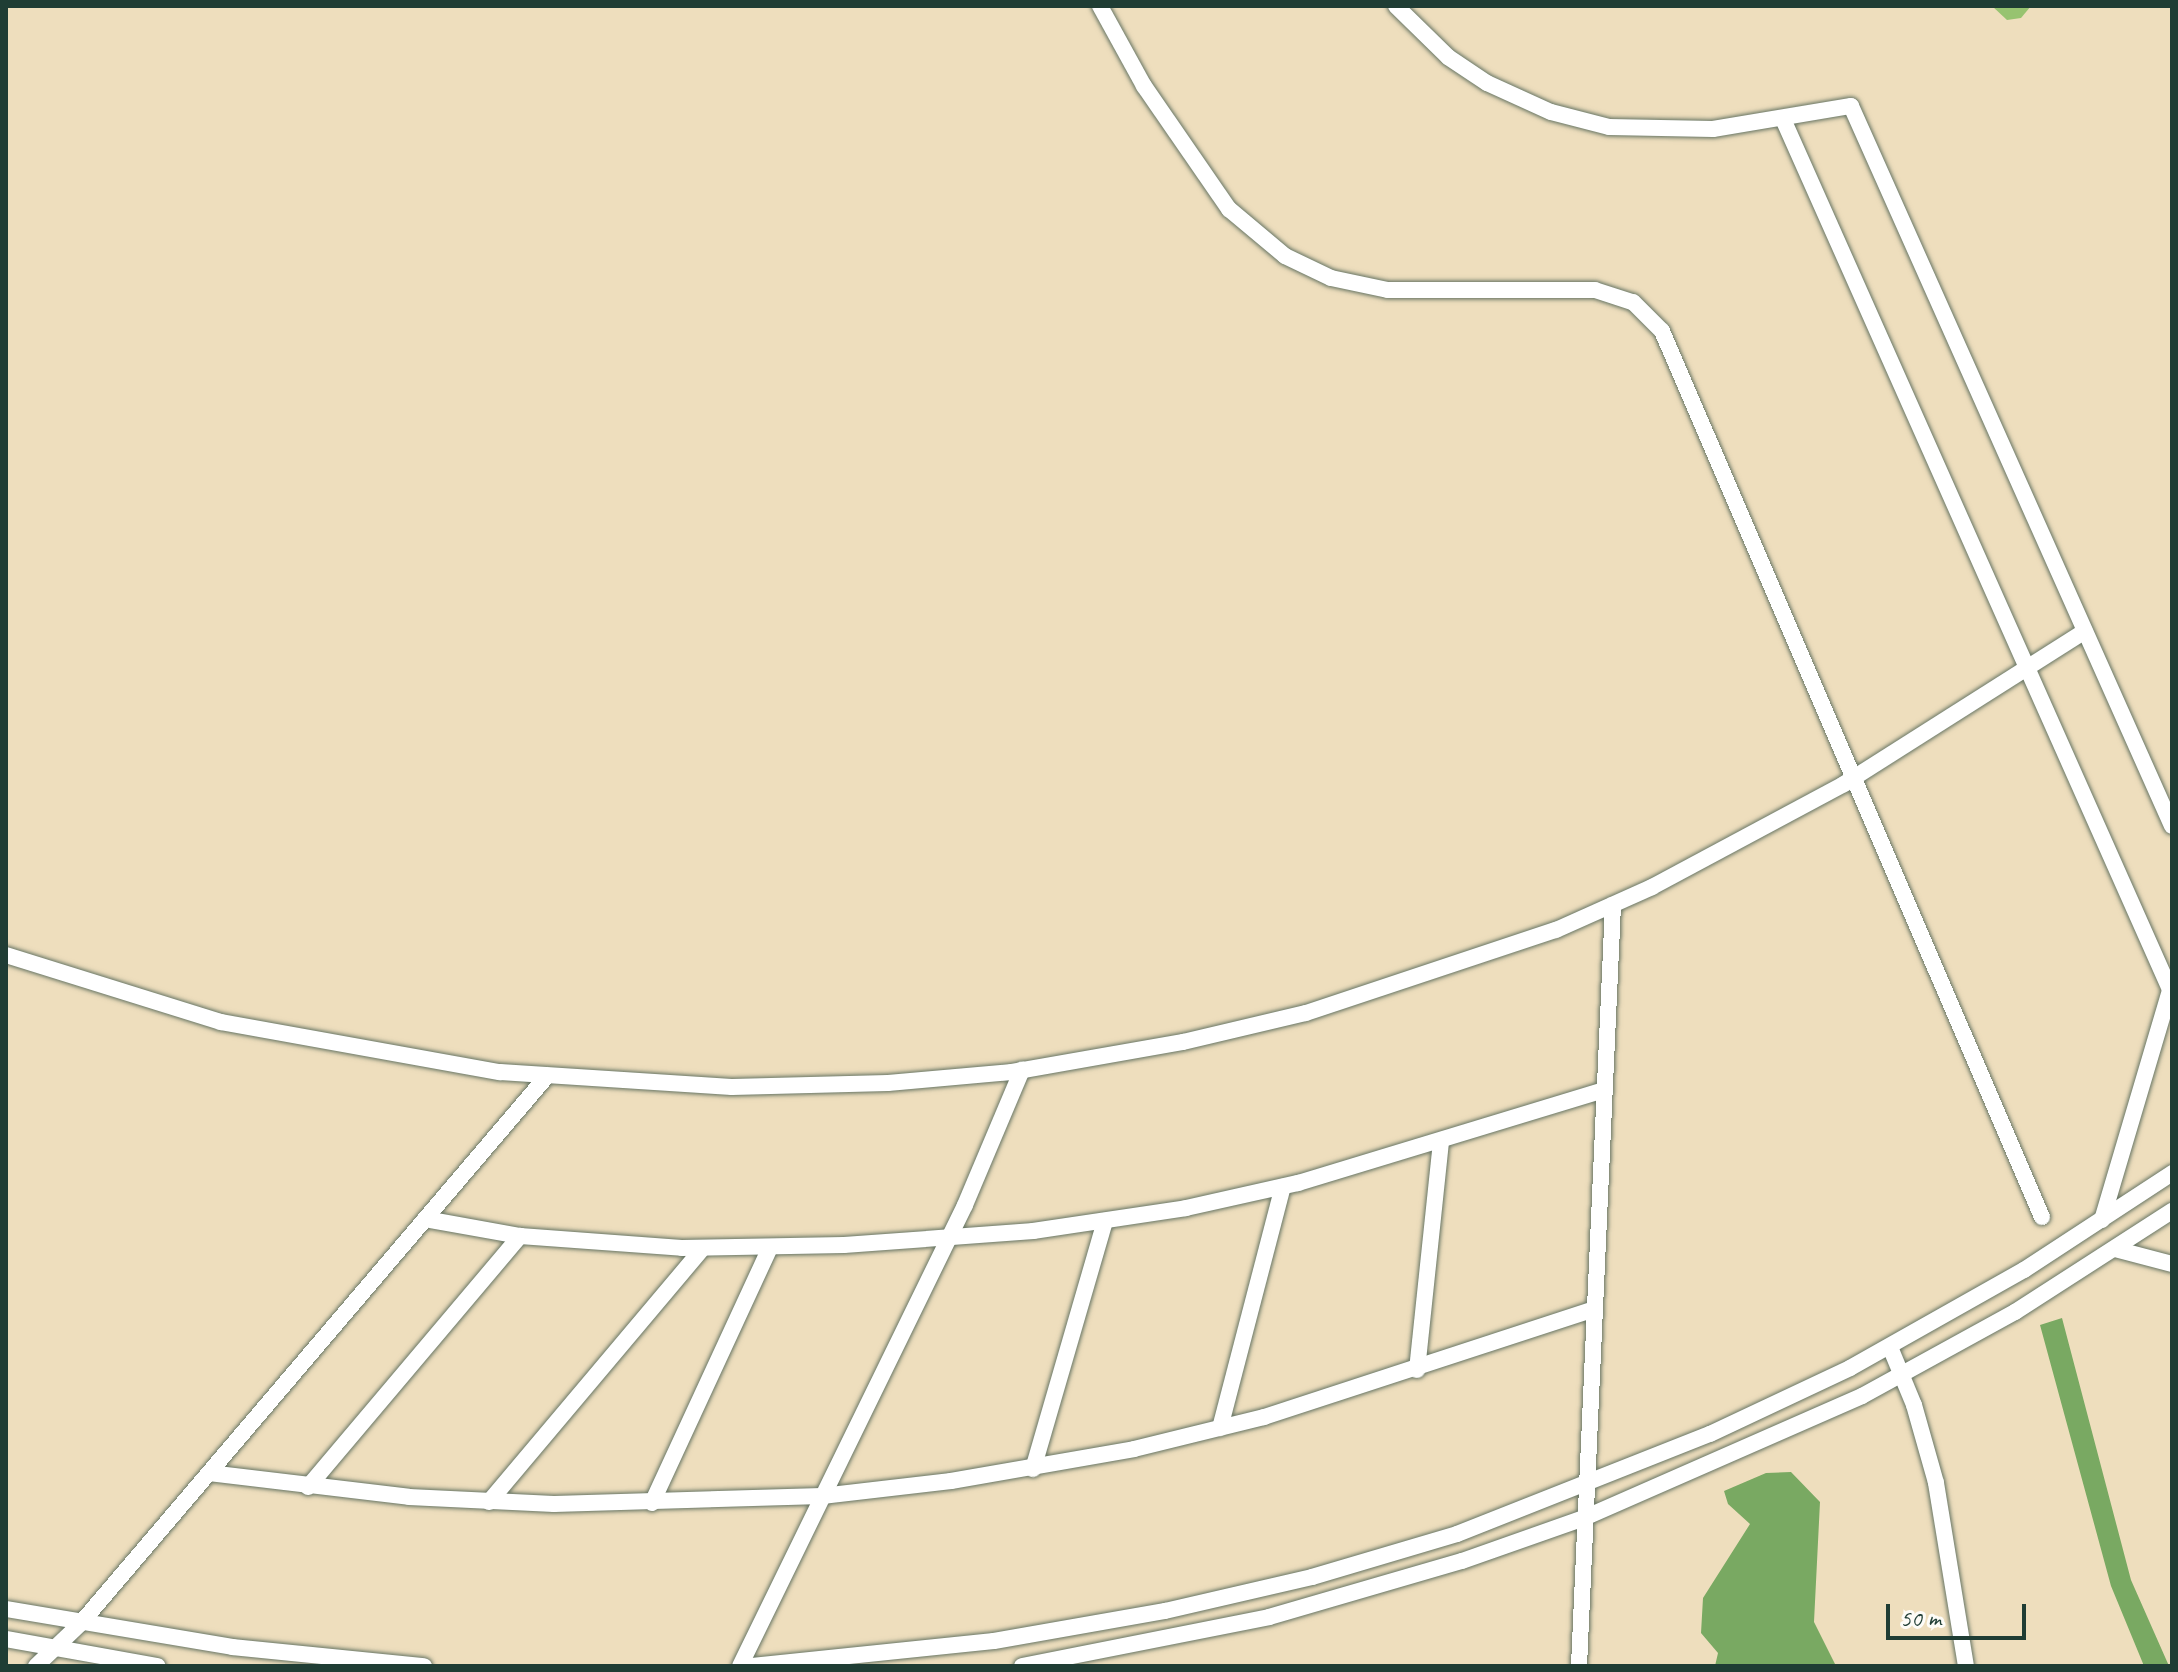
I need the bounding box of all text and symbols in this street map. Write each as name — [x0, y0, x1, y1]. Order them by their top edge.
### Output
scale bar — [1890, 1588, 2030, 1638]
text: 50 m — [1900, 1603, 1941, 1633]

